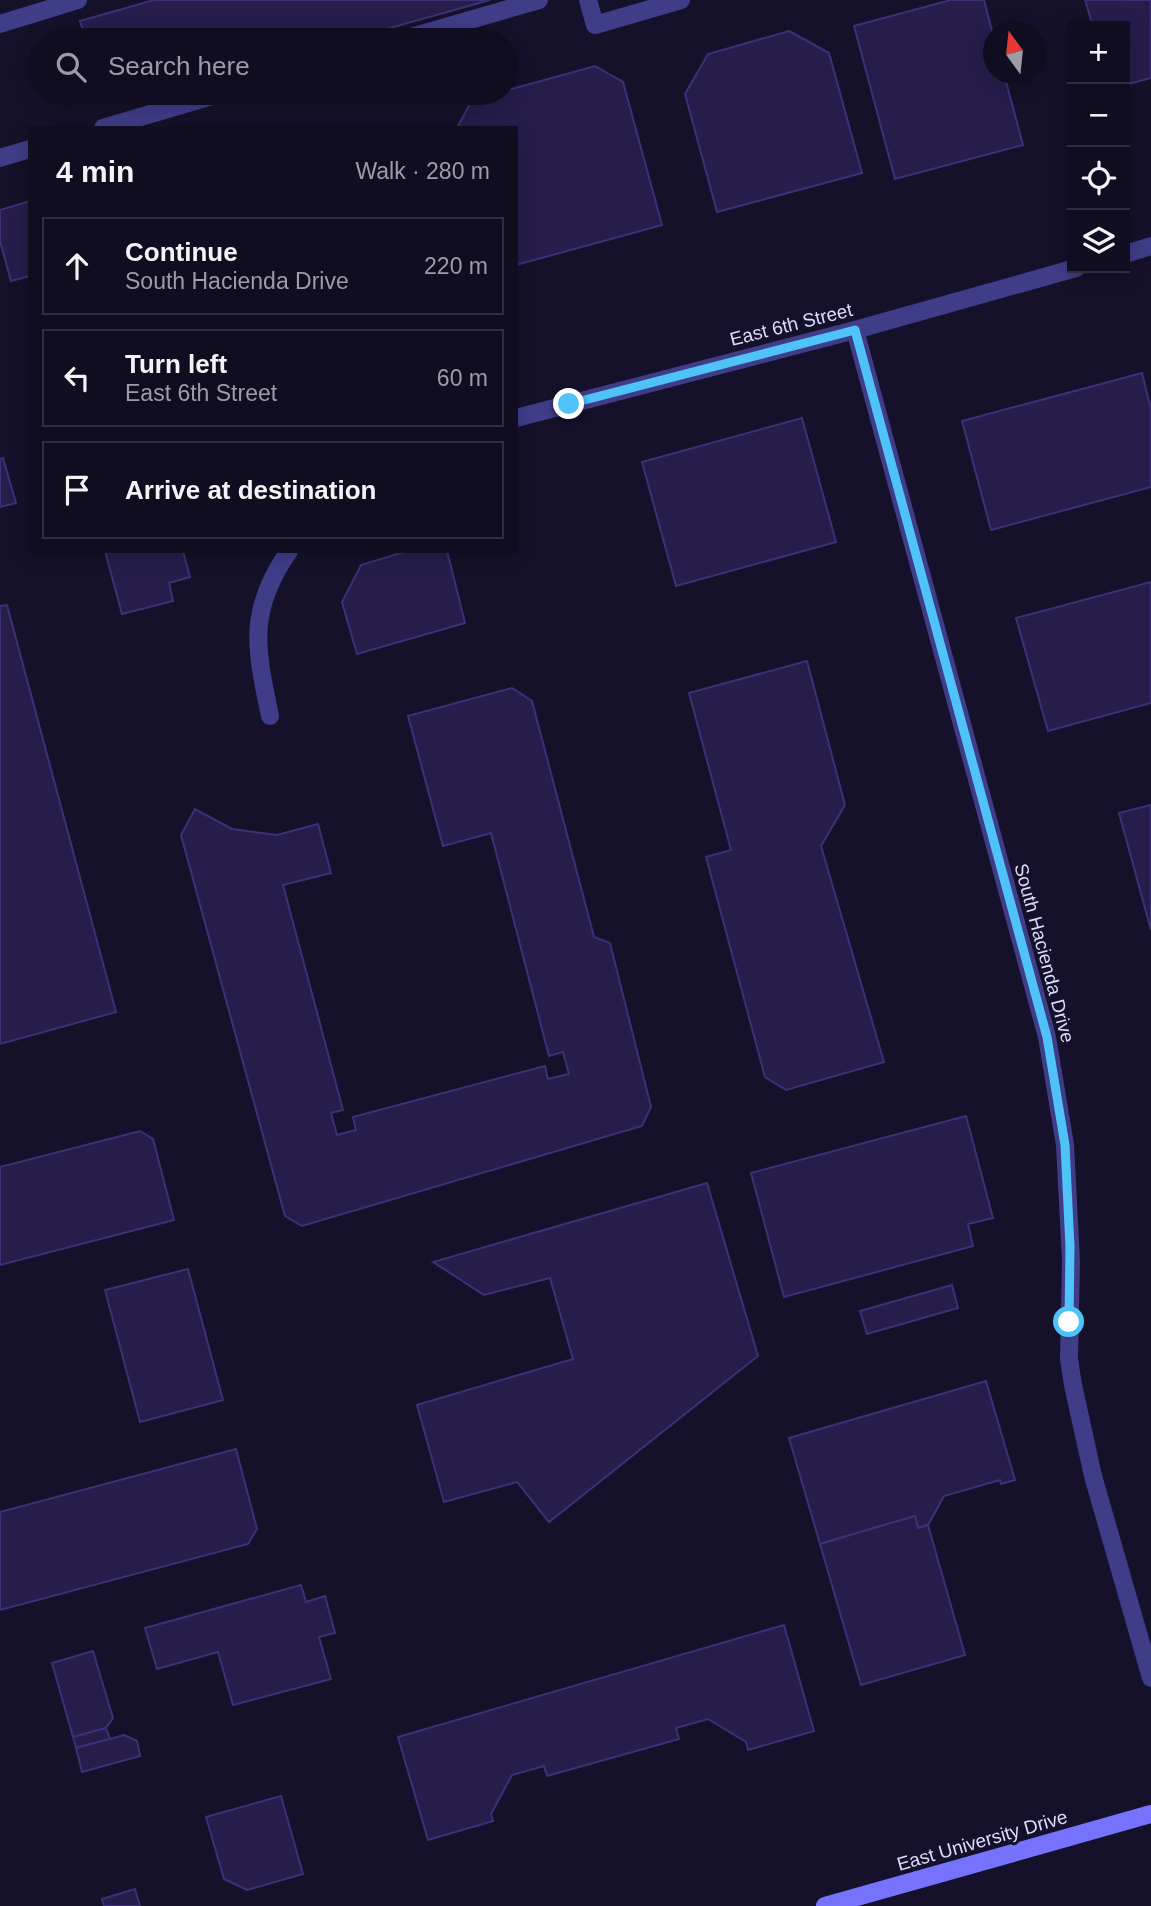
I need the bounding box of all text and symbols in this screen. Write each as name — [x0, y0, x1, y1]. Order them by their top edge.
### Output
north arrow — [983, 21, 1046, 84]
map controls — [1067, 21, 1130, 273]
button: + — [1067, 21, 1130, 84]
search box — [28, 28, 518, 105]
icon: search — [52, 48, 90, 86]
text: Search here — [108, 51, 250, 81]
button: − — [1067, 84, 1130, 147]
button: locate — [1067, 147, 1130, 210]
text: 4 min — [56, 155, 134, 188]
text: Walk · 280 m — [355, 158, 490, 184]
button: layers — [1067, 210, 1130, 273]
text: Continue — [125, 237, 238, 267]
icon: ahead — [58, 247, 96, 285]
text: 220 m — [424, 253, 488, 279]
text: South Hacienda Drive — [125, 268, 349, 294]
street label: East 6th Street — [728, 299, 855, 350]
text: Turn left — [125, 349, 227, 379]
icon: left — [58, 359, 96, 397]
text: 60 m — [437, 365, 488, 391]
text: East 6th Street — [125, 380, 277, 406]
route end — [553, 388, 584, 419]
icon: arrive — [58, 471, 96, 509]
text: Arrive at destination — [125, 475, 376, 505]
street label: South Hacienda Drive — [1010, 861, 1079, 1045]
route start — [1053, 1306, 1084, 1337]
street label: East University Drive — [894, 1806, 1070, 1875]

